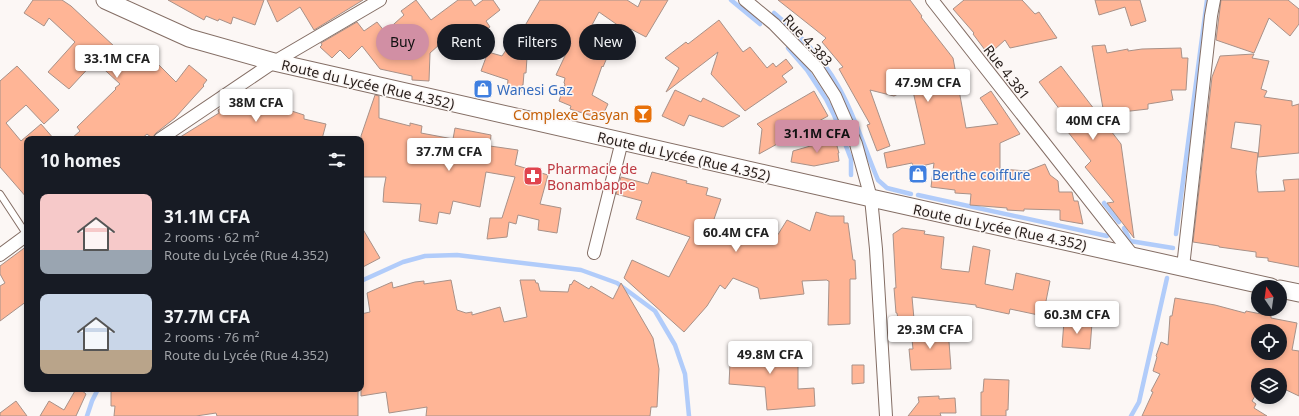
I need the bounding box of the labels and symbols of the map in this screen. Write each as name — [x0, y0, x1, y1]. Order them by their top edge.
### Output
street label: Rue 4.383 — [779, 10, 837, 70]
street label: Rue 4.381 — [980, 41, 1034, 103]
pin: 33.1M CFA — [71, 45, 163, 79]
street label: Route du Lycée (Rue 4.352) — [280, 55, 456, 113]
pin: 47.9M CFA — [882, 69, 974, 103]
shop icon: Wanesi Gaz — [472, 78, 494, 100]
place label: Wanesi Gaz — [497, 80, 573, 99]
pin: 38M CFA — [219, 89, 293, 123]
bar icon: Complexe Casyan — [632, 103, 654, 125]
place label: Complexe Casyan — [513, 105, 629, 124]
pin: 40M CFA — [1056, 107, 1130, 141]
pin: 31.1M CFA — [771, 120, 863, 154]
street label: Route du Lycée (Rue 4.352) — [596, 127, 772, 185]
pin: 37.7M CFA — [403, 138, 495, 172]
place label: Pharmacie de Bonambappe — [547, 159, 637, 194]
shop icon: Berthe coiffure — [907, 163, 929, 185]
pharmacy icon: Pharmacie de Bonambappe — [522, 165, 544, 187]
place label: Berthe coiffure — [932, 165, 1031, 184]
street label: Route du Lycée (Rue 4.352) — [911, 199, 1089, 255]
pin: 60.4M CFA — [690, 219, 782, 253]
north arrow — [1251, 280, 1287, 316]
pin: 60.3M CFA — [1031, 301, 1123, 335]
pin: 29.3M CFA — [884, 316, 976, 350]
pin: 49.8M CFA — [724, 341, 816, 375]

